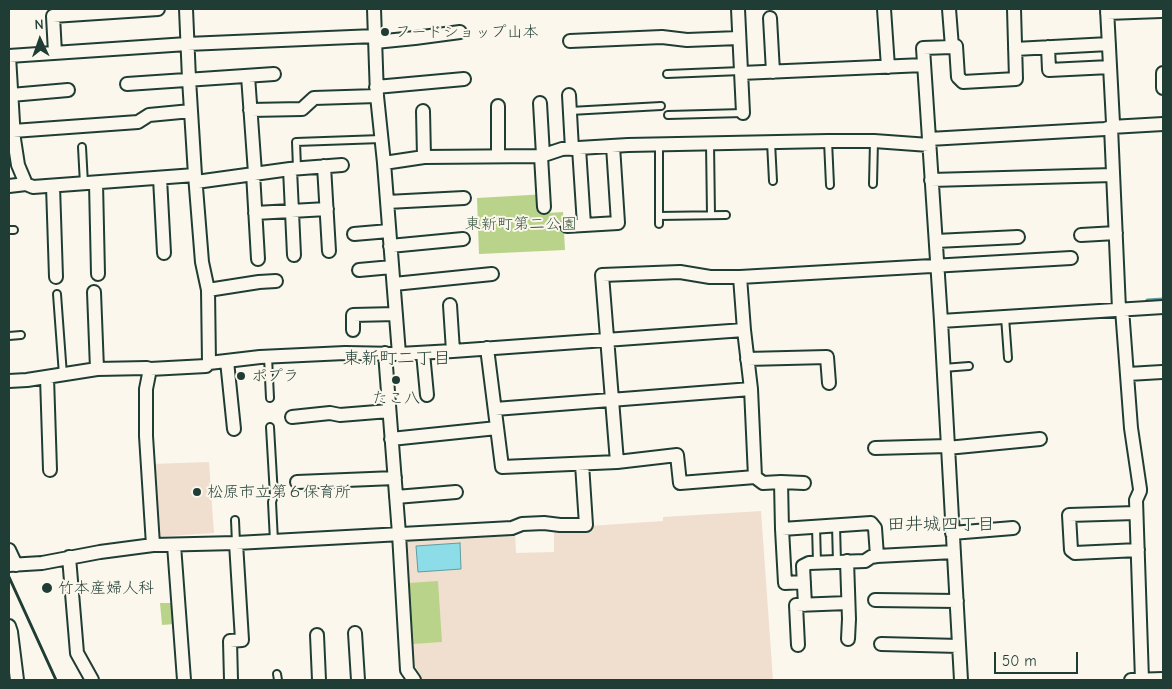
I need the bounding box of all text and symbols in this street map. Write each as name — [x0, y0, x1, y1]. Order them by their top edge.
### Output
north arrow — [15, 15, 65, 65]
text: N — [34, 16, 44, 33]
place label: フードショップ山本 — [395, 22, 539, 42]
marker: フードショップ山本 — [379, 26, 391, 38]
park label: 東新町第二公園 — [465, 214, 577, 234]
district label: 東新町二丁目 — [343, 348, 451, 370]
place label: ポプラ — [251, 366, 299, 386]
marker: ポプラ — [235, 370, 247, 382]
marker: たこ八 — [390, 374, 402, 386]
place label: たこ八 — [372, 388, 420, 408]
place label: 松原市立第６保育所 — [207, 482, 351, 502]
marker: 松原市立第６保育所 — [191, 486, 203, 498]
district label: 田井城四丁目 — [887, 514, 995, 536]
place label: 竹本産婦人科 — [58, 578, 154, 598]
marker: 竹本産婦人科 — [40, 581, 54, 595]
scale bar — [997, 642, 1081, 674]
text: 50 m — [1002, 652, 1037, 670]

